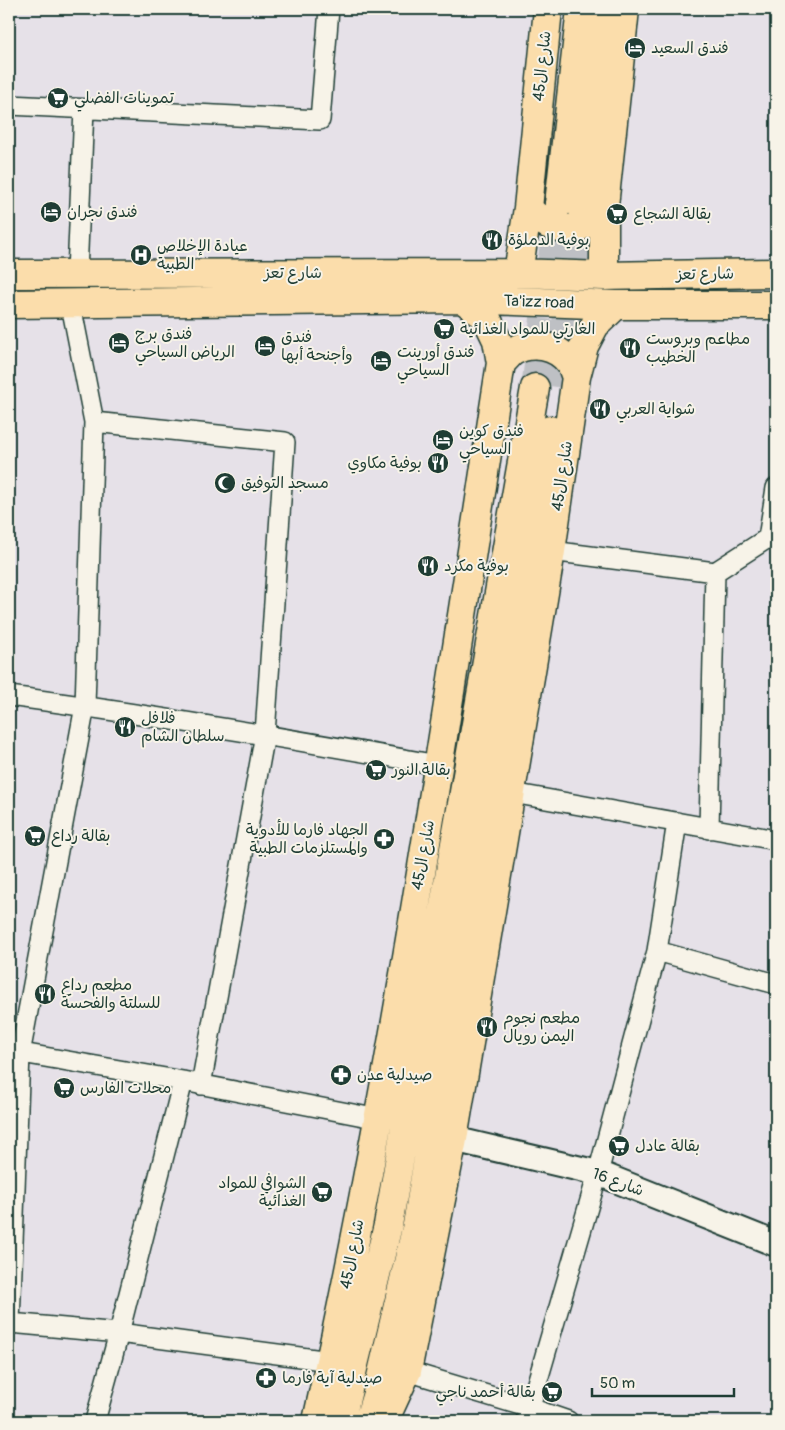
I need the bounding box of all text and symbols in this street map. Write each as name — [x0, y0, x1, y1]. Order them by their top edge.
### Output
street label: شارع ال45 — [528, 30, 557, 102]
hotel icon: فندق السعيد — [623, 36, 647, 60]
place label: فندق السعيد — [651, 38, 729, 58]
supermarket icon: تموينات الفضلي — [46, 86, 70, 110]
place label: تموينات الفضلي — [74, 88, 174, 112]
hotel icon: فندق نجران — [39, 200, 63, 224]
place label: فندق نجران — [67, 202, 138, 222]
supermarket icon: بقالة الشجاع — [605, 202, 629, 226]
place label: بقالة الشجاع — [633, 204, 711, 225]
restaurant icon: بوفية الدملؤة — [480, 228, 504, 252]
place label: بوفية الدملؤة — [508, 230, 589, 250]
place label: عيادة الإخلاص الطبية — [157, 236, 248, 274]
hospital icon: عيادة الإخلاص الطبية — [129, 243, 153, 267]
street label: شارع تعز — [262, 263, 322, 284]
street label: شارع تعز — [674, 263, 734, 286]
street label: Ta'izz road — [503, 291, 575, 313]
supermarket icon: الغارتي للمواد الغذائية — [432, 317, 456, 341]
place label: الغارتي للمواد الغذائية — [460, 319, 595, 343]
place label: فندق برج الرياض السياحي — [135, 324, 235, 366]
place label: فندق وأجنحة أبها — [281, 327, 353, 365]
place label: مطاعم وبروست الخطيب — [646, 329, 750, 367]
hotel icon: فندق برج الرياض السياحي — [107, 331, 131, 355]
hotel icon: فندق وأجنحة أبها — [253, 334, 277, 358]
restaurant icon: مطاعم وبروست الخطيب — [618, 336, 642, 360]
place label: فندق أورينت السياحي — [397, 342, 475, 384]
hotel icon: فندق أورينت السياحي — [369, 349, 393, 373]
restaurant icon: شواية العربي — [588, 397, 612, 421]
place label: شواية العربي — [616, 399, 695, 423]
place label: فندق كوين السياحي — [459, 421, 524, 463]
hotel icon: فندق كوين السياحي — [431, 428, 455, 452]
street label: شارع ال45 — [547, 440, 578, 513]
restaurant icon: بوفية مكاوي — [426, 451, 450, 475]
place label: بوفية مكاوي — [348, 453, 422, 474]
mosque icon: مسجد التوفيق — [213, 471, 237, 495]
place label: مسجد التوفيق — [241, 473, 329, 493]
restaurant icon: بوفية مكرد — [416, 554, 440, 578]
place label: بوفية مكرد — [444, 556, 509, 576]
place label: فلافل سلطان الشام — [141, 708, 225, 748]
restaurant icon: فلافل سلطان الشام — [113, 715, 137, 739]
supermarket icon: بقالة النور — [364, 758, 388, 782]
place label: بقالة النور — [390, 760, 451, 780]
street label: شارع ال45 — [407, 818, 440, 892]
place label: الجهاد فارما للأدوية والمستلزمات الطبية — [246, 819, 368, 858]
supermarket icon: بقالة رداع — [23, 824, 47, 848]
place label: بقالة رداع — [51, 826, 111, 847]
pharmacy icon: الجهاد فارما للأدوية والمستلزمات الطبية — [372, 827, 396, 851]
place label: مطعم رداع للسلتة والفحسة — [61, 975, 160, 1013]
restaurant icon: مطعم رداع للسلتة والفحسة — [33, 982, 57, 1006]
place label: مطعم نجوم اليمن رويال — [503, 1008, 580, 1046]
restaurant icon: مطعم نجوم اليمن رويال — [475, 1015, 499, 1039]
pharmacy icon: صيدلية عدن — [329, 1063, 353, 1087]
place label: صيدلية عدن — [357, 1065, 432, 1085]
supermarket icon: محلات الفارس — [52, 1076, 76, 1100]
place label: محلات الفارس — [80, 1078, 171, 1098]
supermarket icon: بقالة عادل — [607, 1134, 631, 1158]
place label: بقالة عادل — [635, 1136, 700, 1156]
street label: شارع 16 — [589, 1163, 647, 1202]
place label: الشوافي للمواد الغذائية — [218, 1173, 306, 1211]
supermarket icon: الشوافي للمواد الغذائية — [310, 1180, 334, 1204]
street label: شارع ال45 — [335, 1217, 370, 1291]
scale bar — [592, 1365, 735, 1397]
pharmacy icon: صيدلية آية فارما — [254, 1366, 278, 1390]
place label: صيدلية آية فارما — [282, 1368, 382, 1388]
text: 50 m — [600, 1374, 635, 1393]
supermarket icon: بقالة أحمد ناجي — [540, 1380, 564, 1404]
place label: بقالة أحمد ناجي — [436, 1382, 536, 1406]

